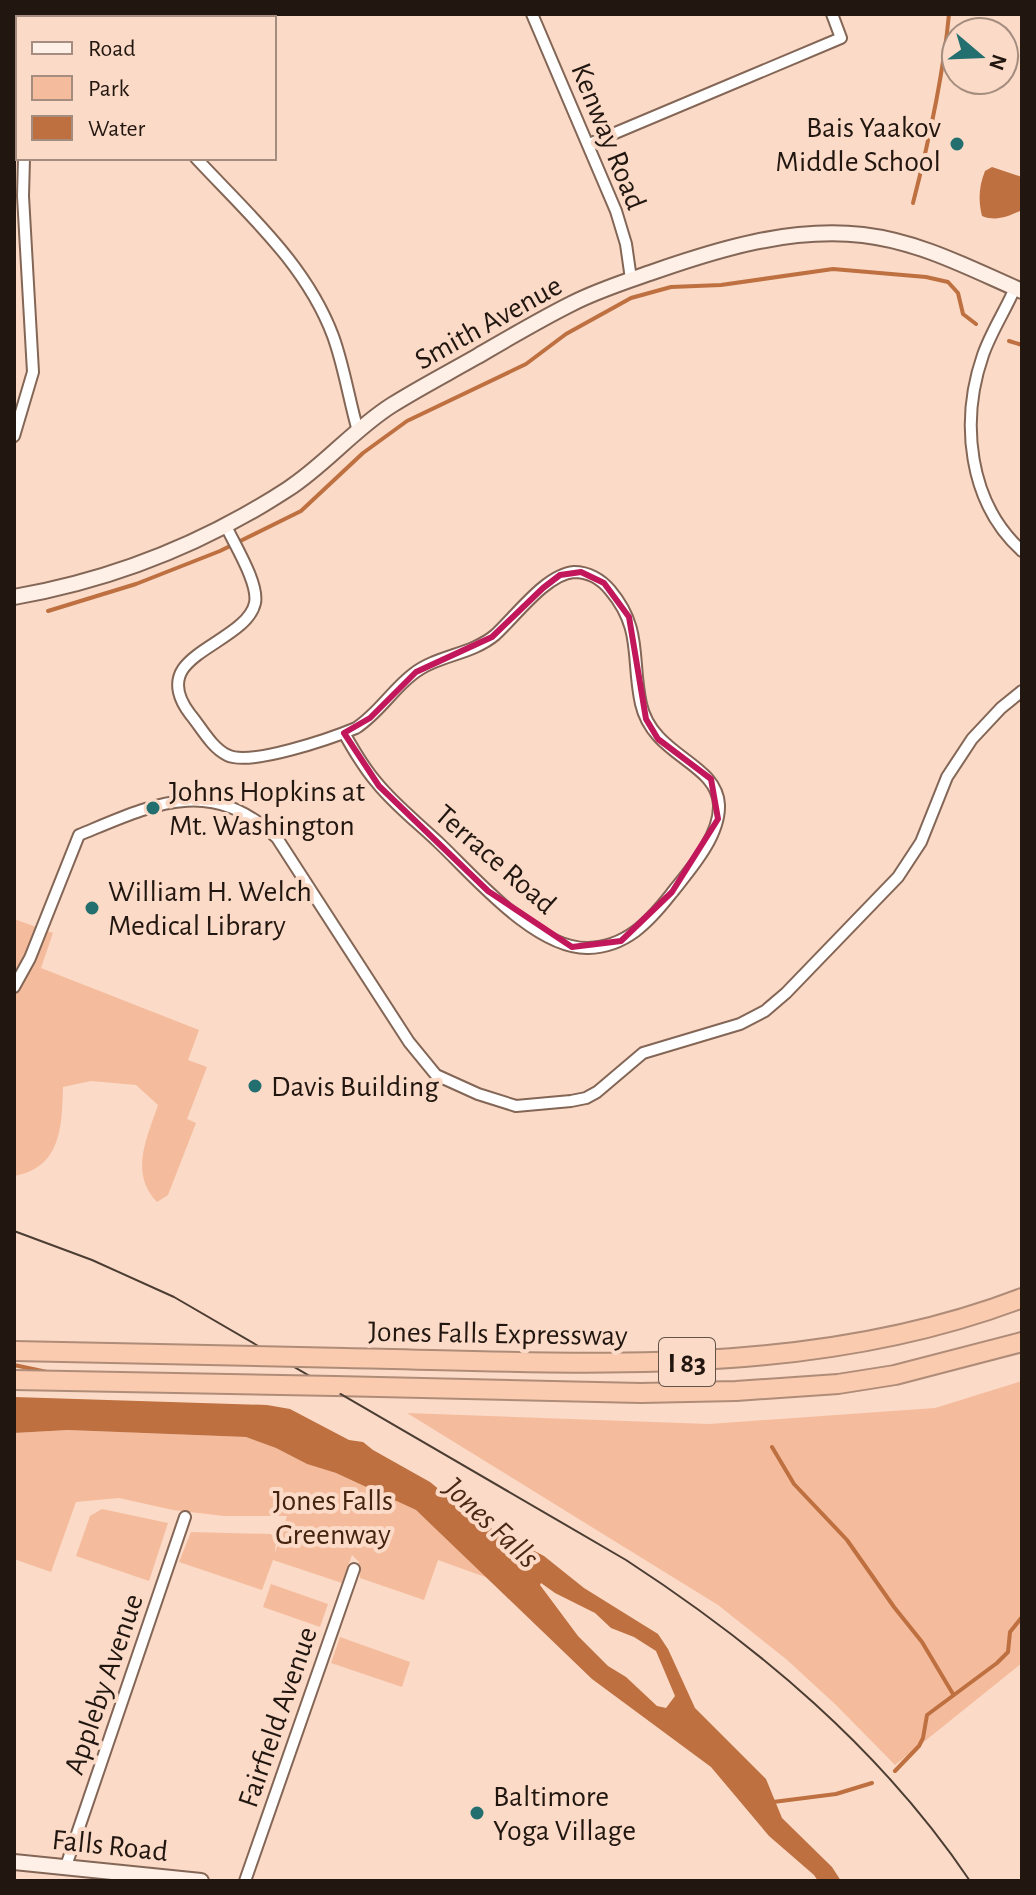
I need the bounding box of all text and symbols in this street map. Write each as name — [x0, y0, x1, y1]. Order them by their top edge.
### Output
legend — [16, 16, 276, 160]
north arrow — [940, 16, 1020, 96]
text: Road — [88, 37, 136, 61]
text: N — [985, 51, 1011, 73]
street label: Kenway Road — [565, 59, 651, 214]
text: Park — [88, 77, 129, 101]
place label: Bais Yaakov Middle School — [775, 113, 941, 177]
text: Water — [88, 117, 146, 141]
marker: Bais Yaakov Middle School — [948, 135, 966, 153]
street label: Smith Avenue — [410, 270, 567, 375]
place label: Johns Hopkins at Mt. Washington — [169, 777, 366, 841]
marker: Johns Hopkins at Mt. Washington — [144, 799, 162, 817]
street label: Terrace Road — [429, 799, 562, 920]
place label: William H. Welch Medical Library — [108, 877, 312, 941]
marker: William H. Welch Medical Library — [83, 899, 101, 917]
place label: Davis Building — [271, 1072, 439, 1102]
marker: Davis Building — [246, 1077, 264, 1095]
street label: Jones Falls Expressway — [368, 1317, 628, 1351]
road number: I 83 — [659, 1338, 715, 1386]
water label: Jones Falls — [437, 1471, 545, 1574]
park label: Jones Falls Greenway — [273, 1486, 393, 1550]
street label: Appleby Avenue — [59, 1590, 149, 1778]
street label: Fairfield Avenue — [233, 1623, 323, 1811]
place label: Baltimore Yoga Village — [493, 1782, 636, 1846]
marker: Baltimore Yoga Village — [468, 1804, 486, 1822]
street label: Falls Road — [50, 1825, 169, 1867]

